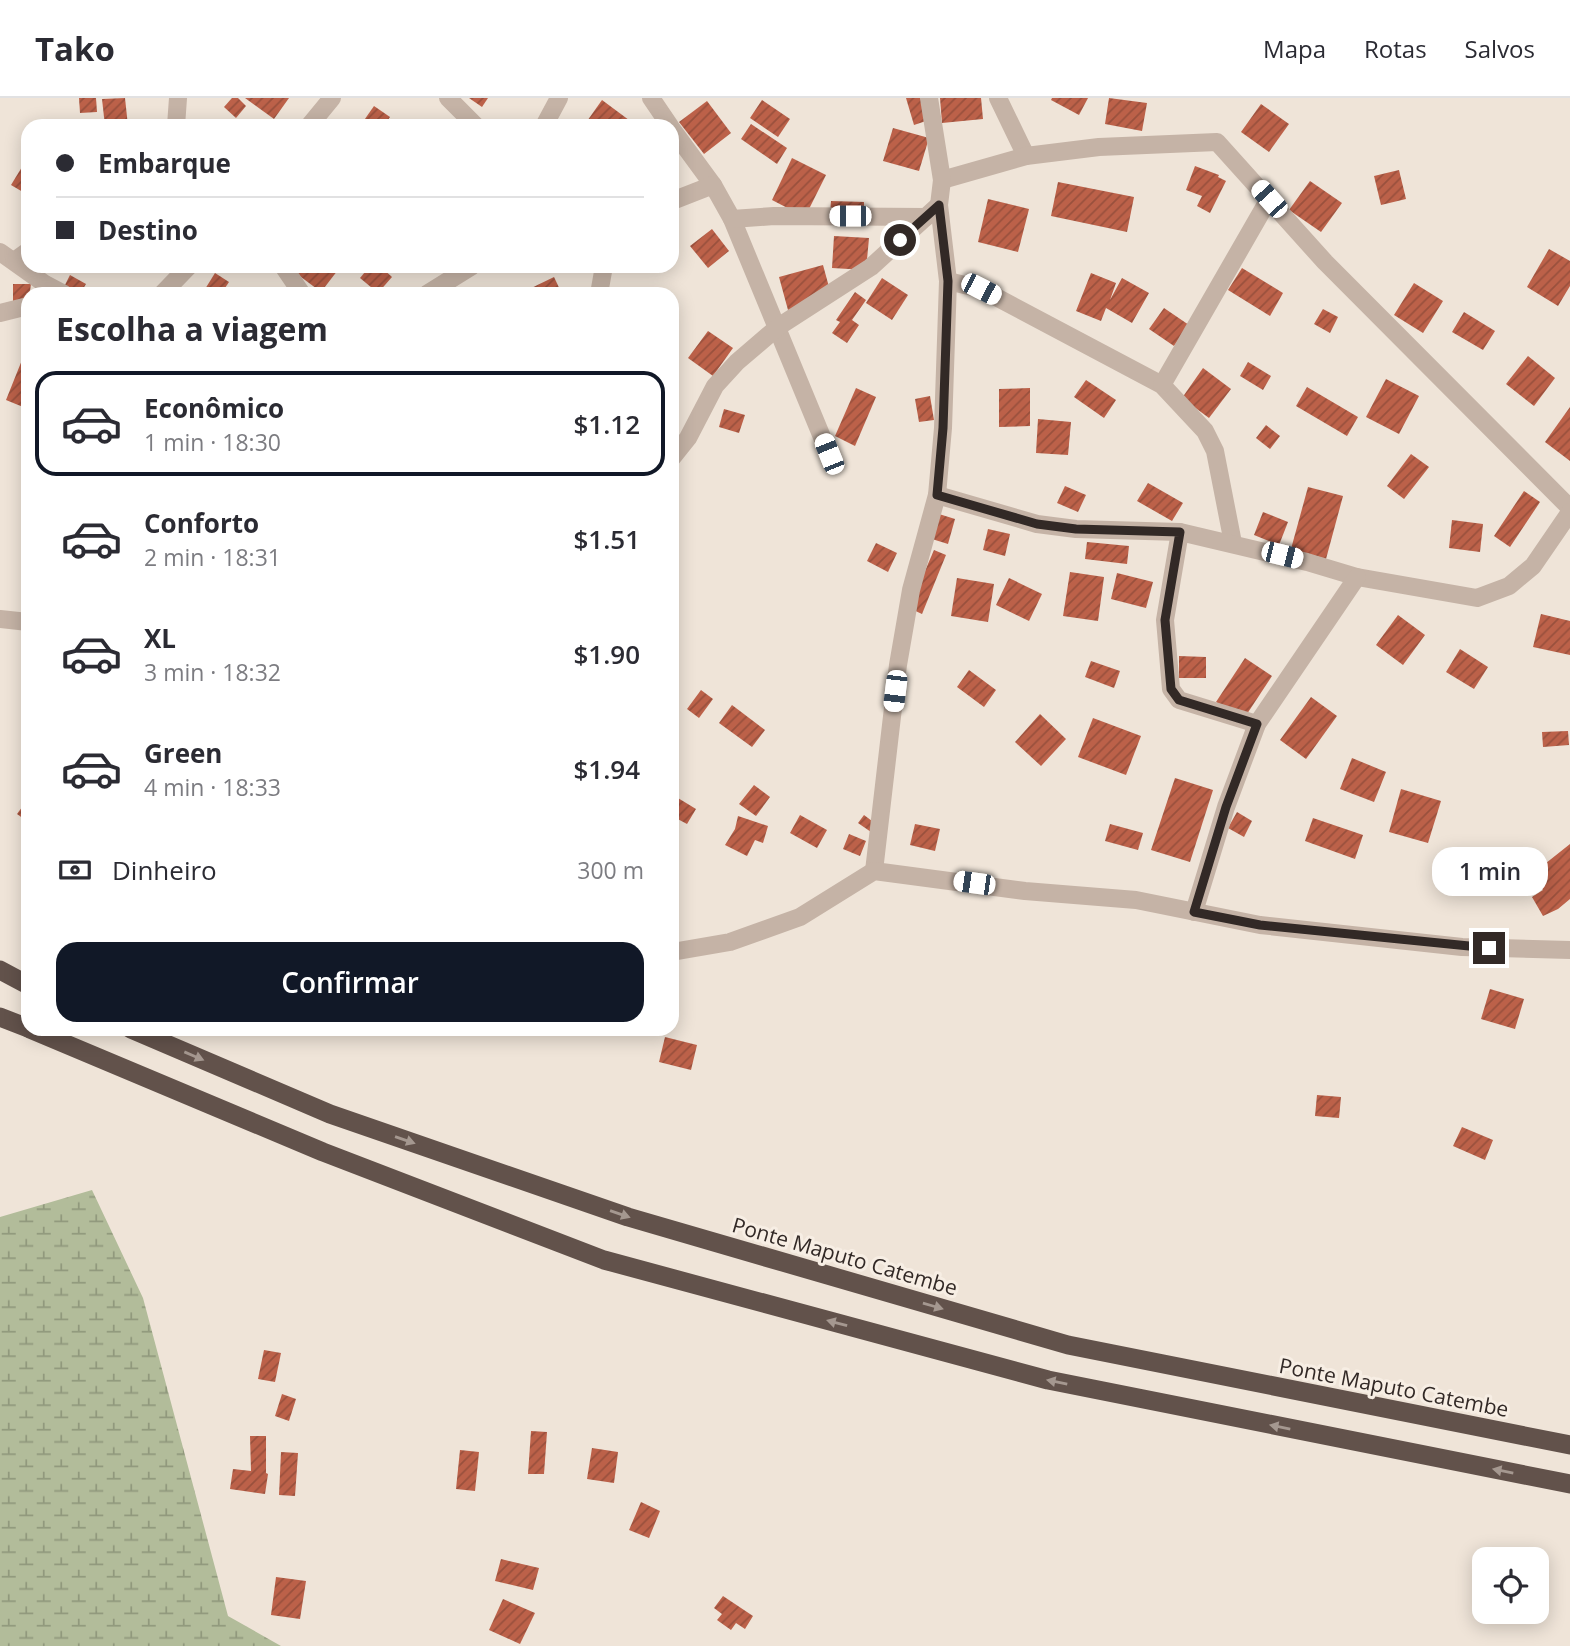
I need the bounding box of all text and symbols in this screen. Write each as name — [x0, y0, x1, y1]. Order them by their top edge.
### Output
text: Tako — [35, 26, 115, 71]
text: Mapa — [1263, 32, 1326, 65]
text: Rotas — [1364, 32, 1427, 65]
text: Salvos — [1465, 32, 1535, 65]
text: Embarque — [98, 145, 231, 181]
car — [1248, 176, 1291, 222]
car — [830, 206, 872, 227]
text: Destino — [98, 212, 198, 248]
route start — [884, 224, 916, 256]
car — [958, 270, 1005, 308]
text: Escolha a viagem — [56, 307, 328, 350]
text: Econômico — [144, 390, 284, 426]
icon: car — [60, 392, 123, 455]
text: $1.12 — [573, 406, 640, 442]
text: 1 min · 18:30 — [144, 426, 281, 458]
car — [812, 431, 847, 477]
text: Conforto — [144, 505, 259, 541]
icon: car — [60, 507, 123, 570]
text: $1.51 — [573, 521, 640, 557]
car — [1260, 540, 1305, 570]
text: 2 min · 18:31 — [144, 541, 281, 573]
text: XL — [144, 620, 176, 656]
icon: car — [60, 622, 123, 685]
text: $1.90 — [573, 636, 640, 672]
text: 3 min · 18:32 — [144, 656, 281, 688]
car — [883, 669, 908, 713]
text: Green — [144, 735, 222, 771]
icon: car — [60, 737, 123, 800]
text: $1.94 — [573, 751, 640, 787]
text: 4 min · 18:33 — [144, 771, 281, 803]
callout: 1 min — [1431, 846, 1547, 896]
icon: cash — [56, 851, 94, 889]
text: Dinheiro — [112, 852, 217, 888]
text: 300 m — [577, 854, 644, 886]
text: 1 min — [1459, 855, 1521, 887]
car — [952, 870, 997, 896]
route end — [1473, 932, 1505, 964]
button: Confirmar — [56, 942, 644, 1022]
one-way arrow — [184, 1050, 204, 1062]
one-way arrow — [395, 1135, 416, 1146]
one-way arrow — [610, 1209, 631, 1220]
street label: Ponte Maputo Catembe — [729, 1210, 961, 1302]
one-way arrow — [923, 1301, 944, 1311]
one-way arrow — [826, 1318, 847, 1328]
street label: Ponte Maputo Catembe — [1277, 1351, 1511, 1423]
one-way arrow — [1046, 1376, 1068, 1387]
one-way arrow — [1269, 1421, 1291, 1432]
one-way arrow — [1492, 1465, 1514, 1476]
map controls — [1472, 1547, 1549, 1624]
button: locate — [1472, 1547, 1549, 1624]

